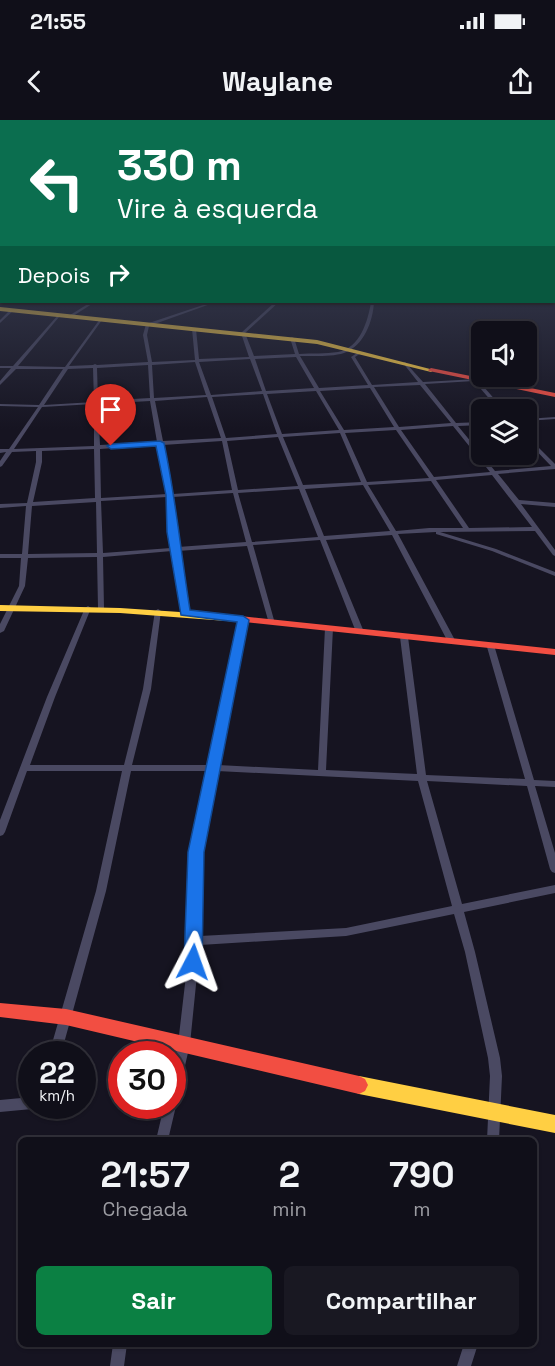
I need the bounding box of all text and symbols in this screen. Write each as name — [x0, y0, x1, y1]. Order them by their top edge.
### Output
text: 21:55 — [30, 7, 86, 35]
text: Waylane — [222, 64, 333, 99]
icon: back — [18, 65, 51, 98]
icon: share — [504, 65, 537, 98]
text: 330 m — [117, 139, 242, 192]
icon: left — [18, 144, 96, 222]
text: Vire à esquerda — [117, 191, 318, 226]
icon: right — [102, 258, 135, 291]
text: Depois — [18, 261, 90, 289]
map controls — [471, 321, 537, 465]
button: sound — [471, 321, 537, 387]
pin — [85, 384, 136, 446]
icon: arrive — [94, 393, 127, 426]
button: layers — [471, 399, 537, 465]
position arrow — [161, 930, 225, 994]
speed limit sign: 30 — [108, 1041, 186, 1119]
text: 22 — [39, 1053, 75, 1092]
text: km/h — [39, 1086, 75, 1105]
text: 21:57 — [100, 1152, 190, 1198]
text: 2 — [279, 1152, 300, 1198]
text: 790 — [389, 1152, 455, 1198]
text: Chegada — [102, 1196, 188, 1222]
text: min — [272, 1196, 307, 1222]
text: m — [413, 1196, 430, 1222]
button: Sair — [36, 1266, 272, 1335]
button: Compartilhar — [284, 1266, 519, 1335]

